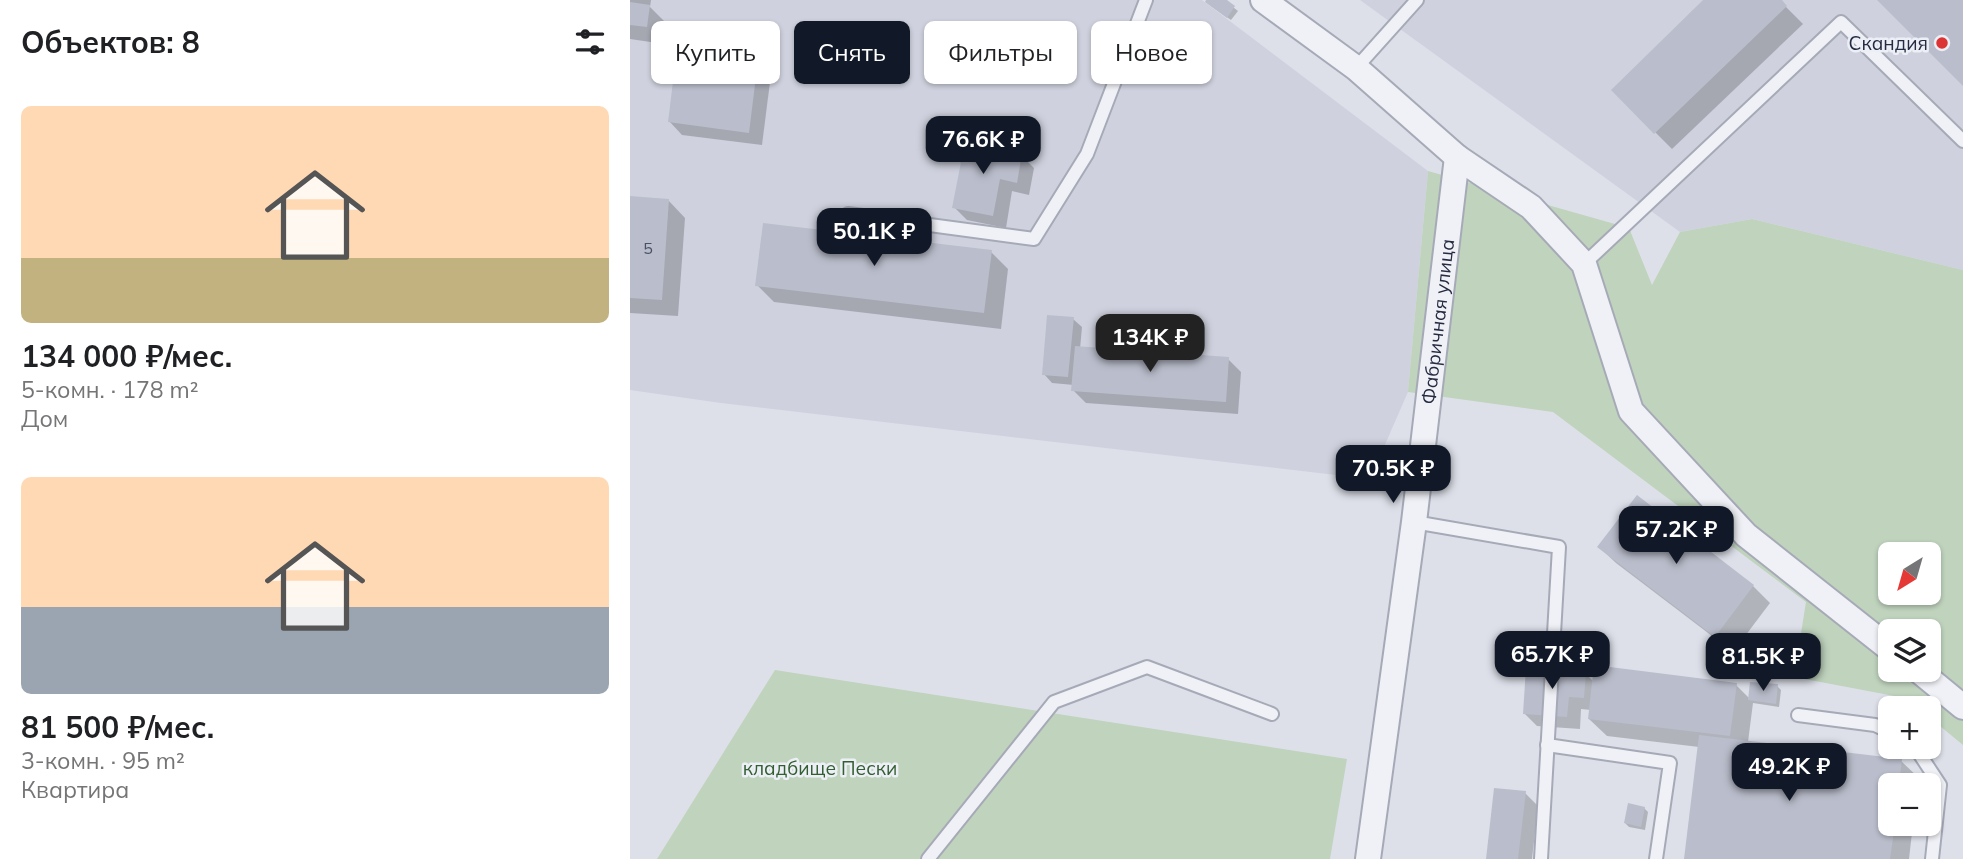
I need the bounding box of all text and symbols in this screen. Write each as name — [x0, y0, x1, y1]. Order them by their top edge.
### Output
chip: Купить — [651, 21, 780, 84]
chip: Снять — [794, 21, 910, 84]
chip: Фильтры — [924, 21, 1077, 84]
chip: Новое — [1091, 21, 1212, 84]
text: Объектов: 8 — [21, 23, 200, 61]
icon: filters — [571, 23, 609, 61]
place label: Скандия — [1849, 31, 1928, 55]
marker: Скандия — [1934, 35, 1950, 51]
pin: 76.6K ₽ — [918, 116, 1048, 176]
text: 76.6K ₽ — [942, 124, 1024, 153]
icon: home — [252, 152, 378, 278]
pin: 50.1K ₽ — [809, 208, 939, 268]
text: 50.1K ₽ — [833, 216, 915, 245]
street label: Фабричная улица — [1416, 237, 1459, 406]
house number: 5 — [643, 238, 653, 258]
pin: 134K ₽ — [1093, 314, 1207, 374]
text: 134K ₽ — [1112, 322, 1188, 351]
text: 134 000 ₽/мес. — [21, 337, 232, 375]
text: 5-комн. · 178 m² — [21, 375, 199, 404]
text: Дом — [21, 404, 68, 433]
pin: 70.5K ₽ — [1328, 446, 1458, 505]
text: 70.5K ₽ — [1352, 453, 1434, 482]
pin: 57.2K ₽ — [1611, 506, 1741, 566]
text: 57.2K ₽ — [1635, 514, 1717, 543]
icon: home — [252, 523, 378, 649]
north arrow — [1878, 542, 1941, 606]
map controls — [1878, 542, 1941, 836]
button: layers — [1878, 619, 1941, 682]
pin: 65.7K ₽ — [1487, 632, 1617, 691]
pin: 81.5K ₽ — [1698, 634, 1828, 693]
text: 65.7K ₽ — [1511, 639, 1593, 668]
text: 81.5K ₽ — [1722, 641, 1804, 670]
button: + — [1878, 696, 1941, 759]
text: 81 500 ₽/мес. — [21, 708, 214, 746]
pin: 49.2K ₽ — [1724, 744, 1854, 803]
text: 3-комн. · 95 m² — [21, 746, 185, 775]
text: 49.2K ₽ — [1748, 751, 1830, 780]
park label: кладбище Пески — [743, 756, 897, 780]
button: − — [1878, 773, 1941, 836]
text: Квартира — [21, 775, 129, 804]

